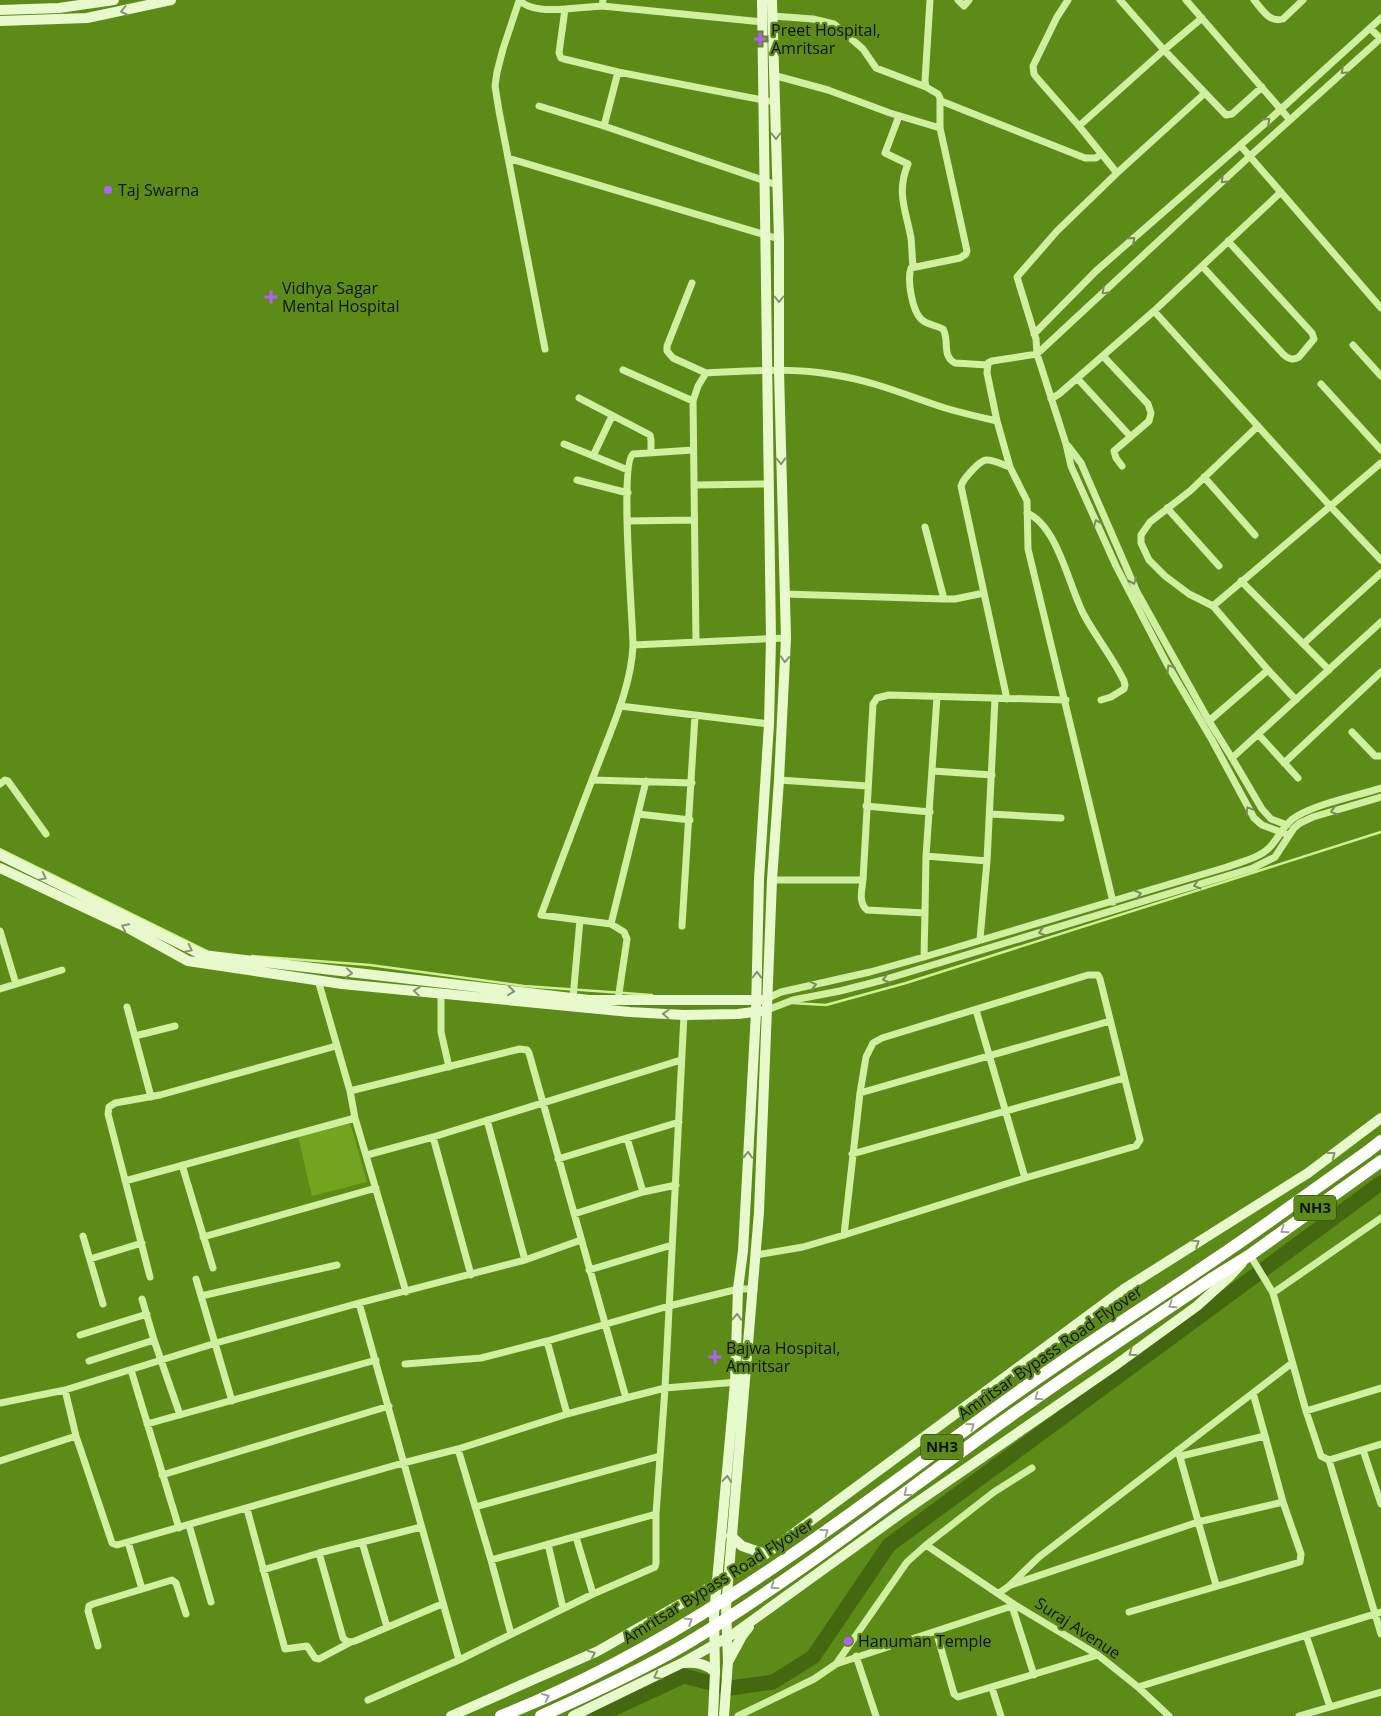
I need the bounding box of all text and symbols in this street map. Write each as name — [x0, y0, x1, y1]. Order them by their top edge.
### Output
one-way arrow — [119, 5, 128, 16]
place label: Preet Hospital, Amritsar — [771, 19, 881, 59]
marker: Preet Hospital, Amritsar — [753, 32, 767, 46]
one-way arrow — [1341, 65, 1350, 74]
one-way arrow — [1261, 118, 1270, 127]
one-way arrow — [771, 132, 781, 140]
one-way arrow — [1221, 175, 1230, 184]
place label: Taj Swarna — [118, 179, 199, 201]
marker: Taj Swarna — [102, 184, 114, 196]
one-way arrow — [1126, 237, 1135, 246]
place label: Vidhya Sagar Mental Hospital — [282, 277, 399, 317]
one-way arrow — [1101, 285, 1110, 294]
marker: Vidhya Sagar Mental Hospital — [264, 290, 278, 304]
one-way arrow — [774, 295, 784, 303]
one-way arrow — [776, 458, 786, 465]
one-way arrow — [1092, 519, 1103, 528]
one-way arrow — [1126, 576, 1137, 585]
one-way arrow — [779, 655, 790, 663]
one-way arrow — [1166, 665, 1176, 674]
one-way arrow — [1331, 805, 1339, 815]
one-way arrow — [1246, 806, 1256, 815]
one-way arrow — [38, 871, 47, 881]
one-way arrow — [1194, 879, 1202, 889]
one-way arrow — [1133, 890, 1142, 900]
one-way arrow — [121, 923, 130, 933]
one-way arrow — [1038, 927, 1046, 937]
one-way arrow — [184, 942, 193, 952]
one-way arrow — [346, 967, 354, 978]
one-way arrow — [751, 971, 762, 979]
one-way arrow — [883, 974, 891, 984]
one-way arrow — [809, 980, 817, 991]
one-way arrow — [507, 985, 515, 996]
one-way arrow — [412, 986, 420, 997]
one-way arrow — [661, 1008, 669, 1019]
one-way arrow — [742, 1151, 753, 1159]
one-way arrow — [1326, 1152, 1335, 1160]
road number: NH3 — [1294, 1196, 1336, 1220]
one-way arrow — [1280, 1224, 1290, 1233]
one-way arrow — [1191, 1240, 1200, 1249]
street label: Amritsar Bypass Road Flyover — [953, 1279, 1147, 1424]
one-way arrow — [1169, 1299, 1178, 1308]
one-way arrow — [732, 1313, 742, 1320]
place label: Bajwa Hospital, Amritsar — [726, 1337, 840, 1377]
one-way arrow — [1128, 1347, 1138, 1356]
marker: Bajwa Hospital, Amritsar — [708, 1350, 722, 1364]
one-way arrow — [1034, 1391, 1044, 1400]
one-way arrow — [965, 1423, 975, 1432]
road number: NH3 — [921, 1434, 963, 1460]
one-way arrow — [721, 1475, 732, 1483]
one-way arrow — [904, 1487, 913, 1495]
street label: Amritsar Bypass Road Flyover — [619, 1513, 818, 1649]
one-way arrow — [819, 1529, 829, 1538]
one-way arrow — [770, 1580, 779, 1589]
street label: Suraj Avenue — [1031, 1592, 1125, 1664]
one-way arrow — [684, 1618, 693, 1628]
place label: Hanuman Temple — [858, 1630, 991, 1652]
marker: Hanuman Temple — [842, 1635, 854, 1647]
one-way arrow — [587, 1649, 596, 1660]
one-way arrow — [653, 1670, 662, 1680]
one-way arrow — [541, 1693, 550, 1704]

